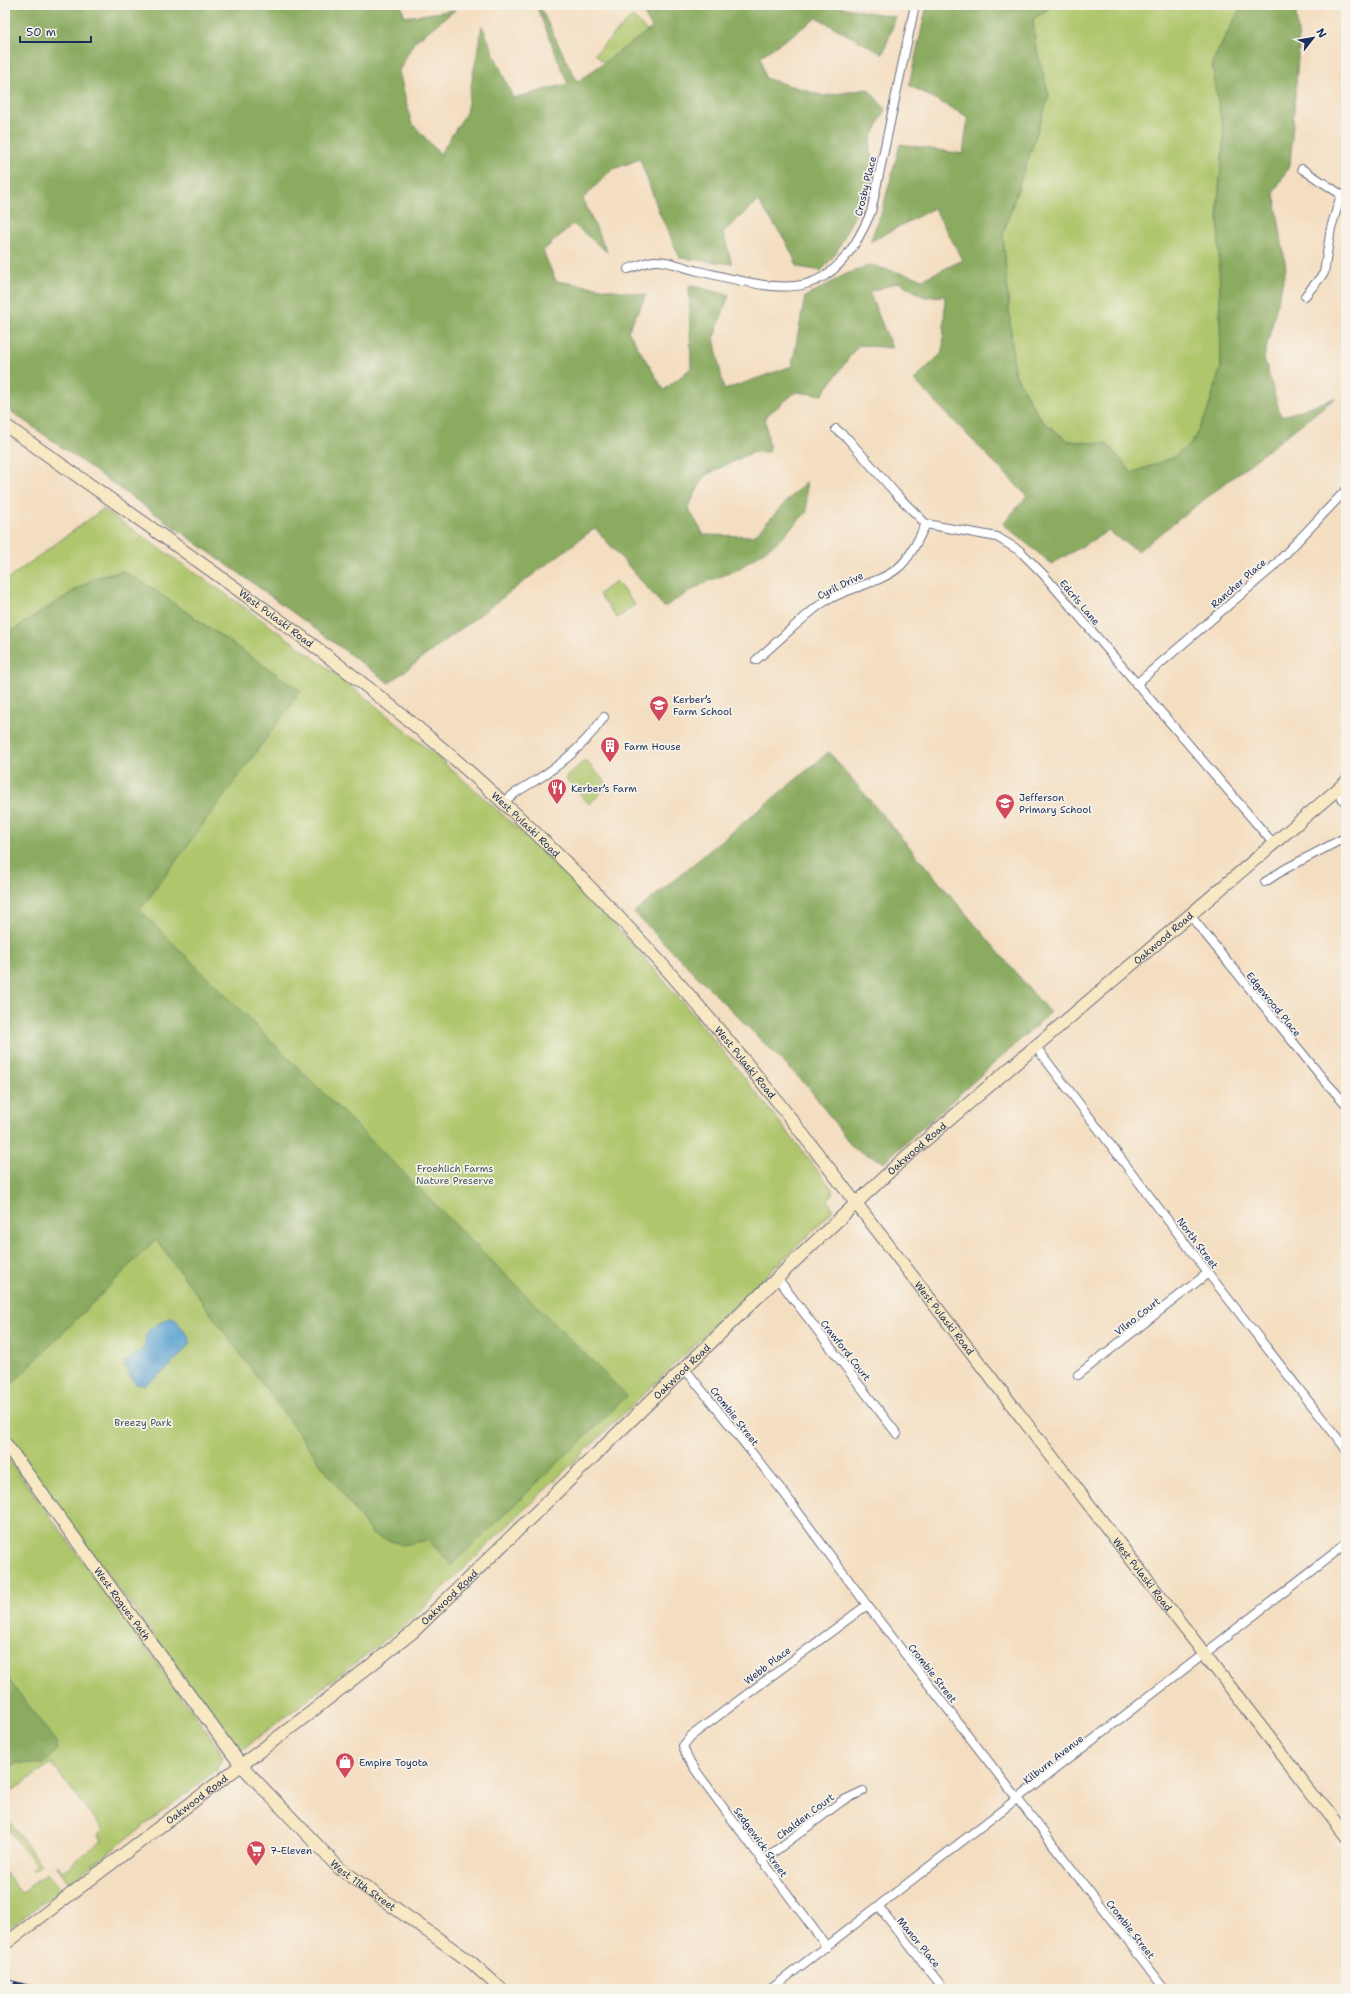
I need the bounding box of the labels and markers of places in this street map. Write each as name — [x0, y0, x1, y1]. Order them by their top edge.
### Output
place label: Kerber’s Farm School — [673, 693, 732, 718]
school or university icon: Kerber’s Farm School — [648, 694, 670, 722]
building icon: Farm House — [599, 735, 621, 763]
place label: Farm House — [624, 740, 681, 753]
restaurant icon: Kerber’s Farm — [546, 777, 568, 805]
place label: Kerber’s Farm — [571, 782, 637, 795]
place label: Jefferson Primary School — [1019, 791, 1091, 816]
school or university icon: Jefferson Primary School — [994, 792, 1016, 820]
shop icon: Empire Toyota — [334, 1751, 356, 1779]
place label: Empire Toyota — [359, 1756, 429, 1769]
supermarket icon: 7-Eleven — [245, 1839, 267, 1867]
place label: 7-Eleven — [270, 1844, 312, 1857]

